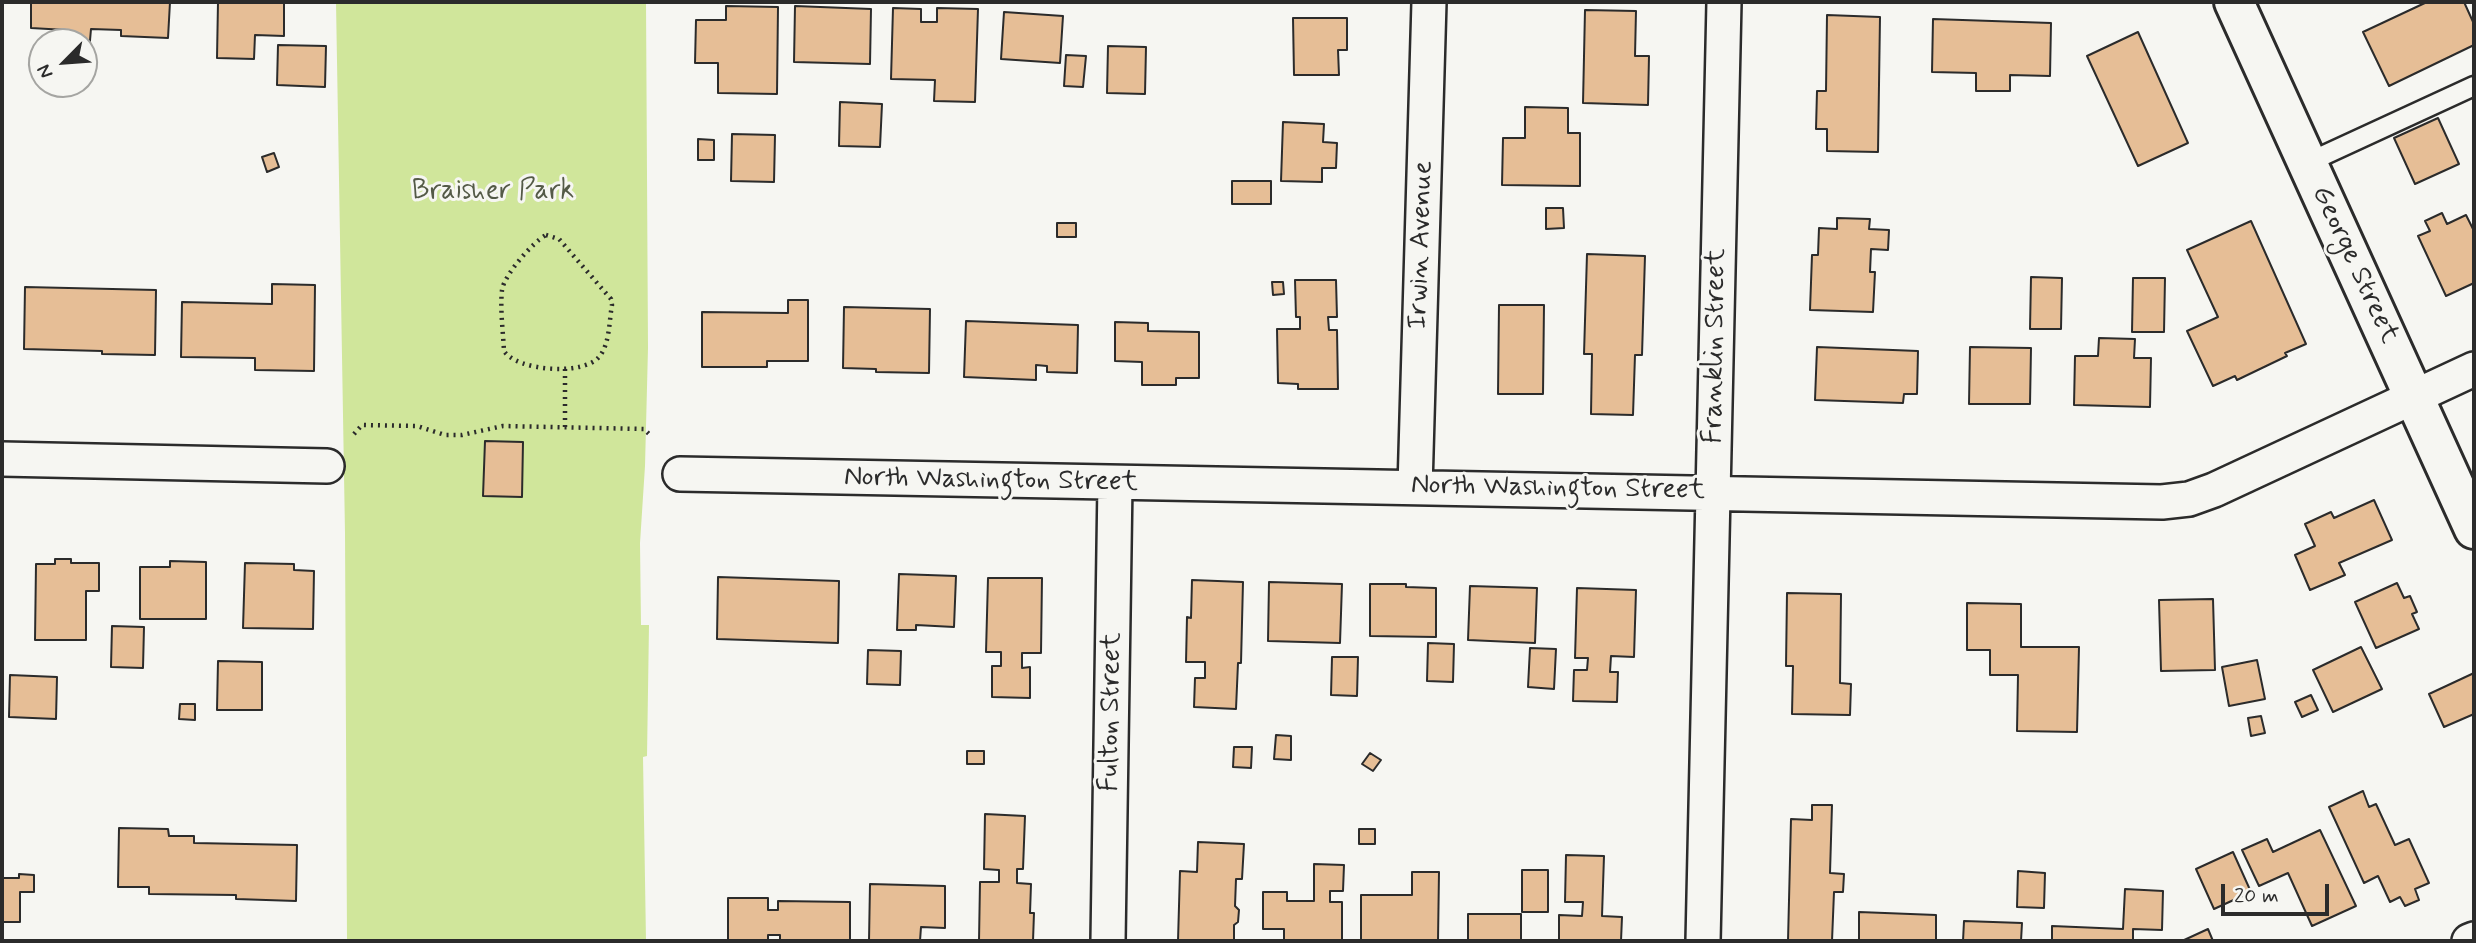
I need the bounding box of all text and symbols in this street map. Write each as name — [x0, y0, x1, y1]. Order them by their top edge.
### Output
north arrow — [28, 28, 98, 98]
text: N — [31, 60, 59, 82]
street label: Irwin Avenue — [1402, 160, 1442, 330]
park label: Braisher Park — [412, 175, 574, 209]
street label: George Street — [2303, 181, 2405, 349]
street label: Franklin Street — [1697, 248, 1735, 444]
street label: North Washington Street — [844, 462, 1138, 500]
street label: North Washington Street — [1411, 470, 1705, 508]
street label: Fulton Street — [1094, 632, 1130, 792]
scale bar — [2224, 870, 2332, 914]
text: 20 m — [2234, 882, 2279, 910]

